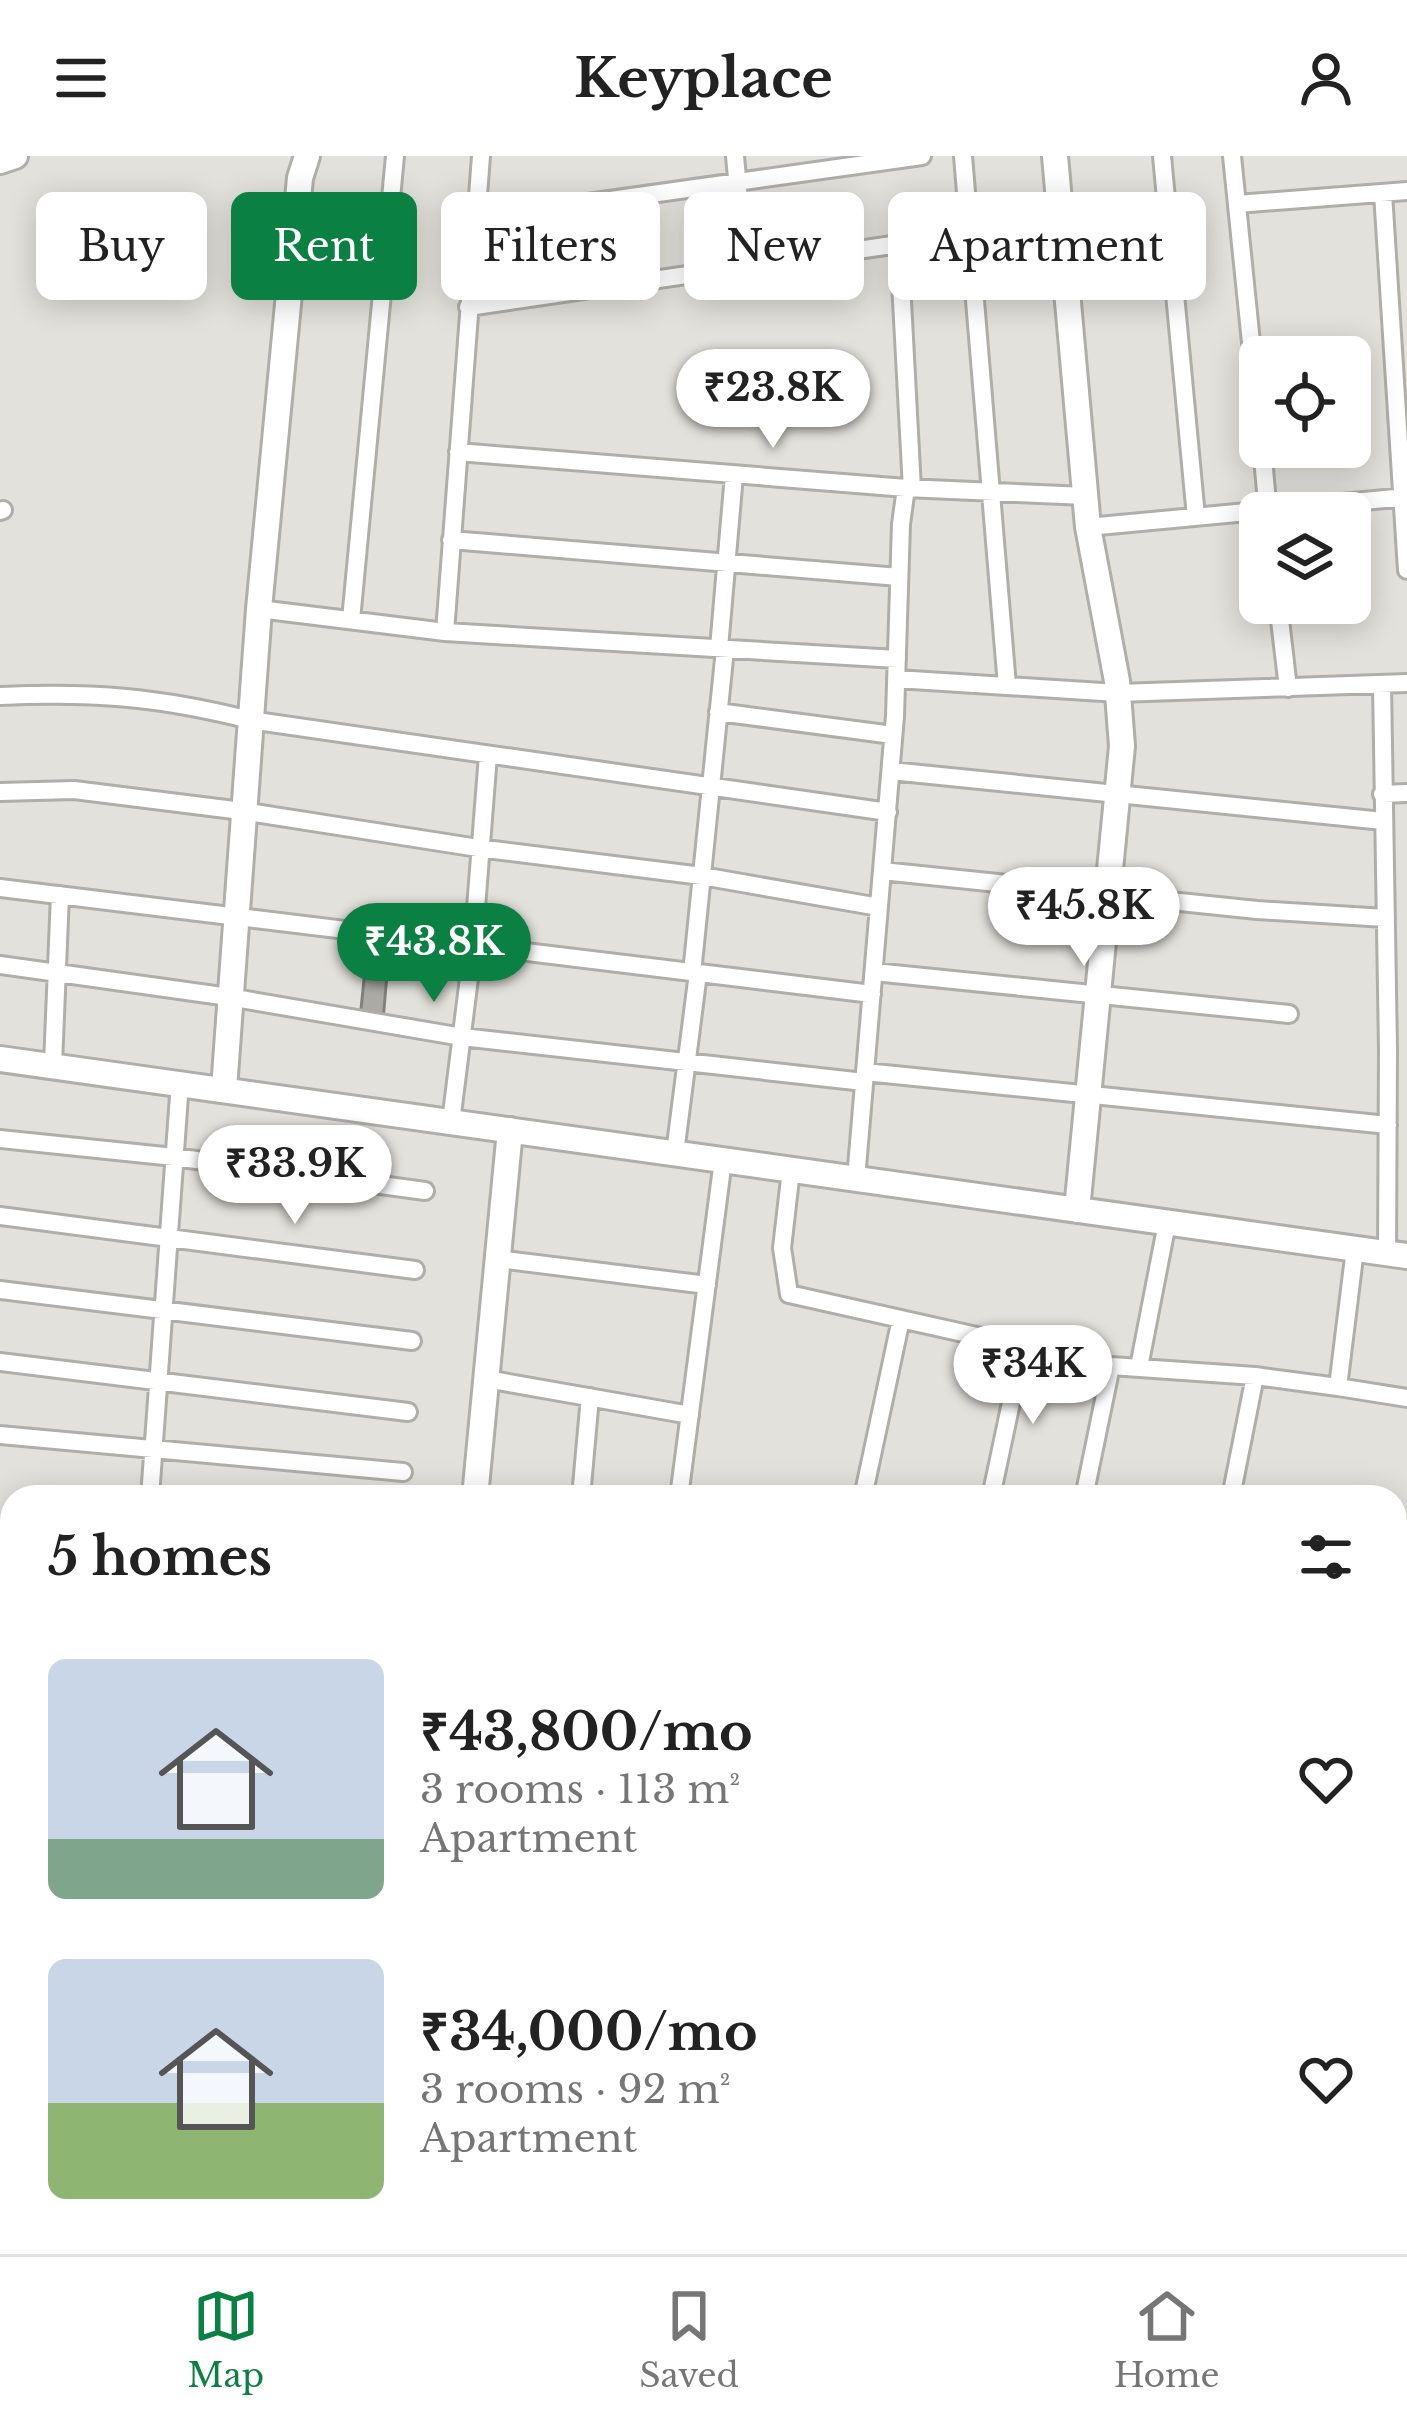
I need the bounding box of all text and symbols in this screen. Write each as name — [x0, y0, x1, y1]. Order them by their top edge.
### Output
icon: menu — [48, 45, 114, 111]
text: Keyplace — [574, 45, 833, 112]
icon: person — [1293, 45, 1359, 111]
chip: Buy — [36, 192, 207, 300]
chip: Rent — [231, 192, 417, 300]
chip: Filters — [441, 192, 660, 300]
chip: New — [684, 192, 864, 300]
chip: Apartment — [888, 192, 1206, 300]
map controls — [1239, 336, 1371, 624]
button: locate — [1239, 336, 1371, 468]
pin: ₹23.8K — [675, 349, 871, 451]
text: ₹23.8K — [703, 363, 843, 412]
button: layers — [1239, 492, 1371, 624]
pin: ₹45.8K — [986, 867, 1182, 969]
text: ₹45.8K — [1015, 881, 1153, 930]
pin: ₹43.8K — [336, 903, 532, 1005]
text: ₹43.8K — [364, 917, 504, 966]
pin: ₹33.9K — [197, 1125, 393, 1227]
text: ₹33.9K — [225, 1139, 365, 1188]
pin: ₹34K — [962, 1325, 1104, 1427]
text: ₹34K — [980, 1339, 1086, 1388]
icon: filters — [1293, 1524, 1359, 1590]
text: 5 homes — [48, 1526, 272, 1589]
text: ₹43,800/mo — [420, 1701, 753, 1764]
icon: home — [144, 1707, 288, 1851]
icon: heart — [1293, 1746, 1359, 1812]
text: 3 rooms · 113 m² — [420, 1765, 740, 1814]
text: Apartment — [420, 1814, 637, 1863]
text: ₹34,000/mo — [420, 2001, 758, 2064]
icon: home — [144, 2007, 288, 2151]
icon: heart — [1293, 2046, 1359, 2112]
text: 3 rooms · 92 m² — [420, 2065, 731, 2114]
text: Apartment — [420, 2114, 637, 2163]
tab: Map — [188, 2283, 264, 2396]
tab: Saved — [639, 2283, 739, 2396]
tab: Home — [1114, 2283, 1219, 2396]

